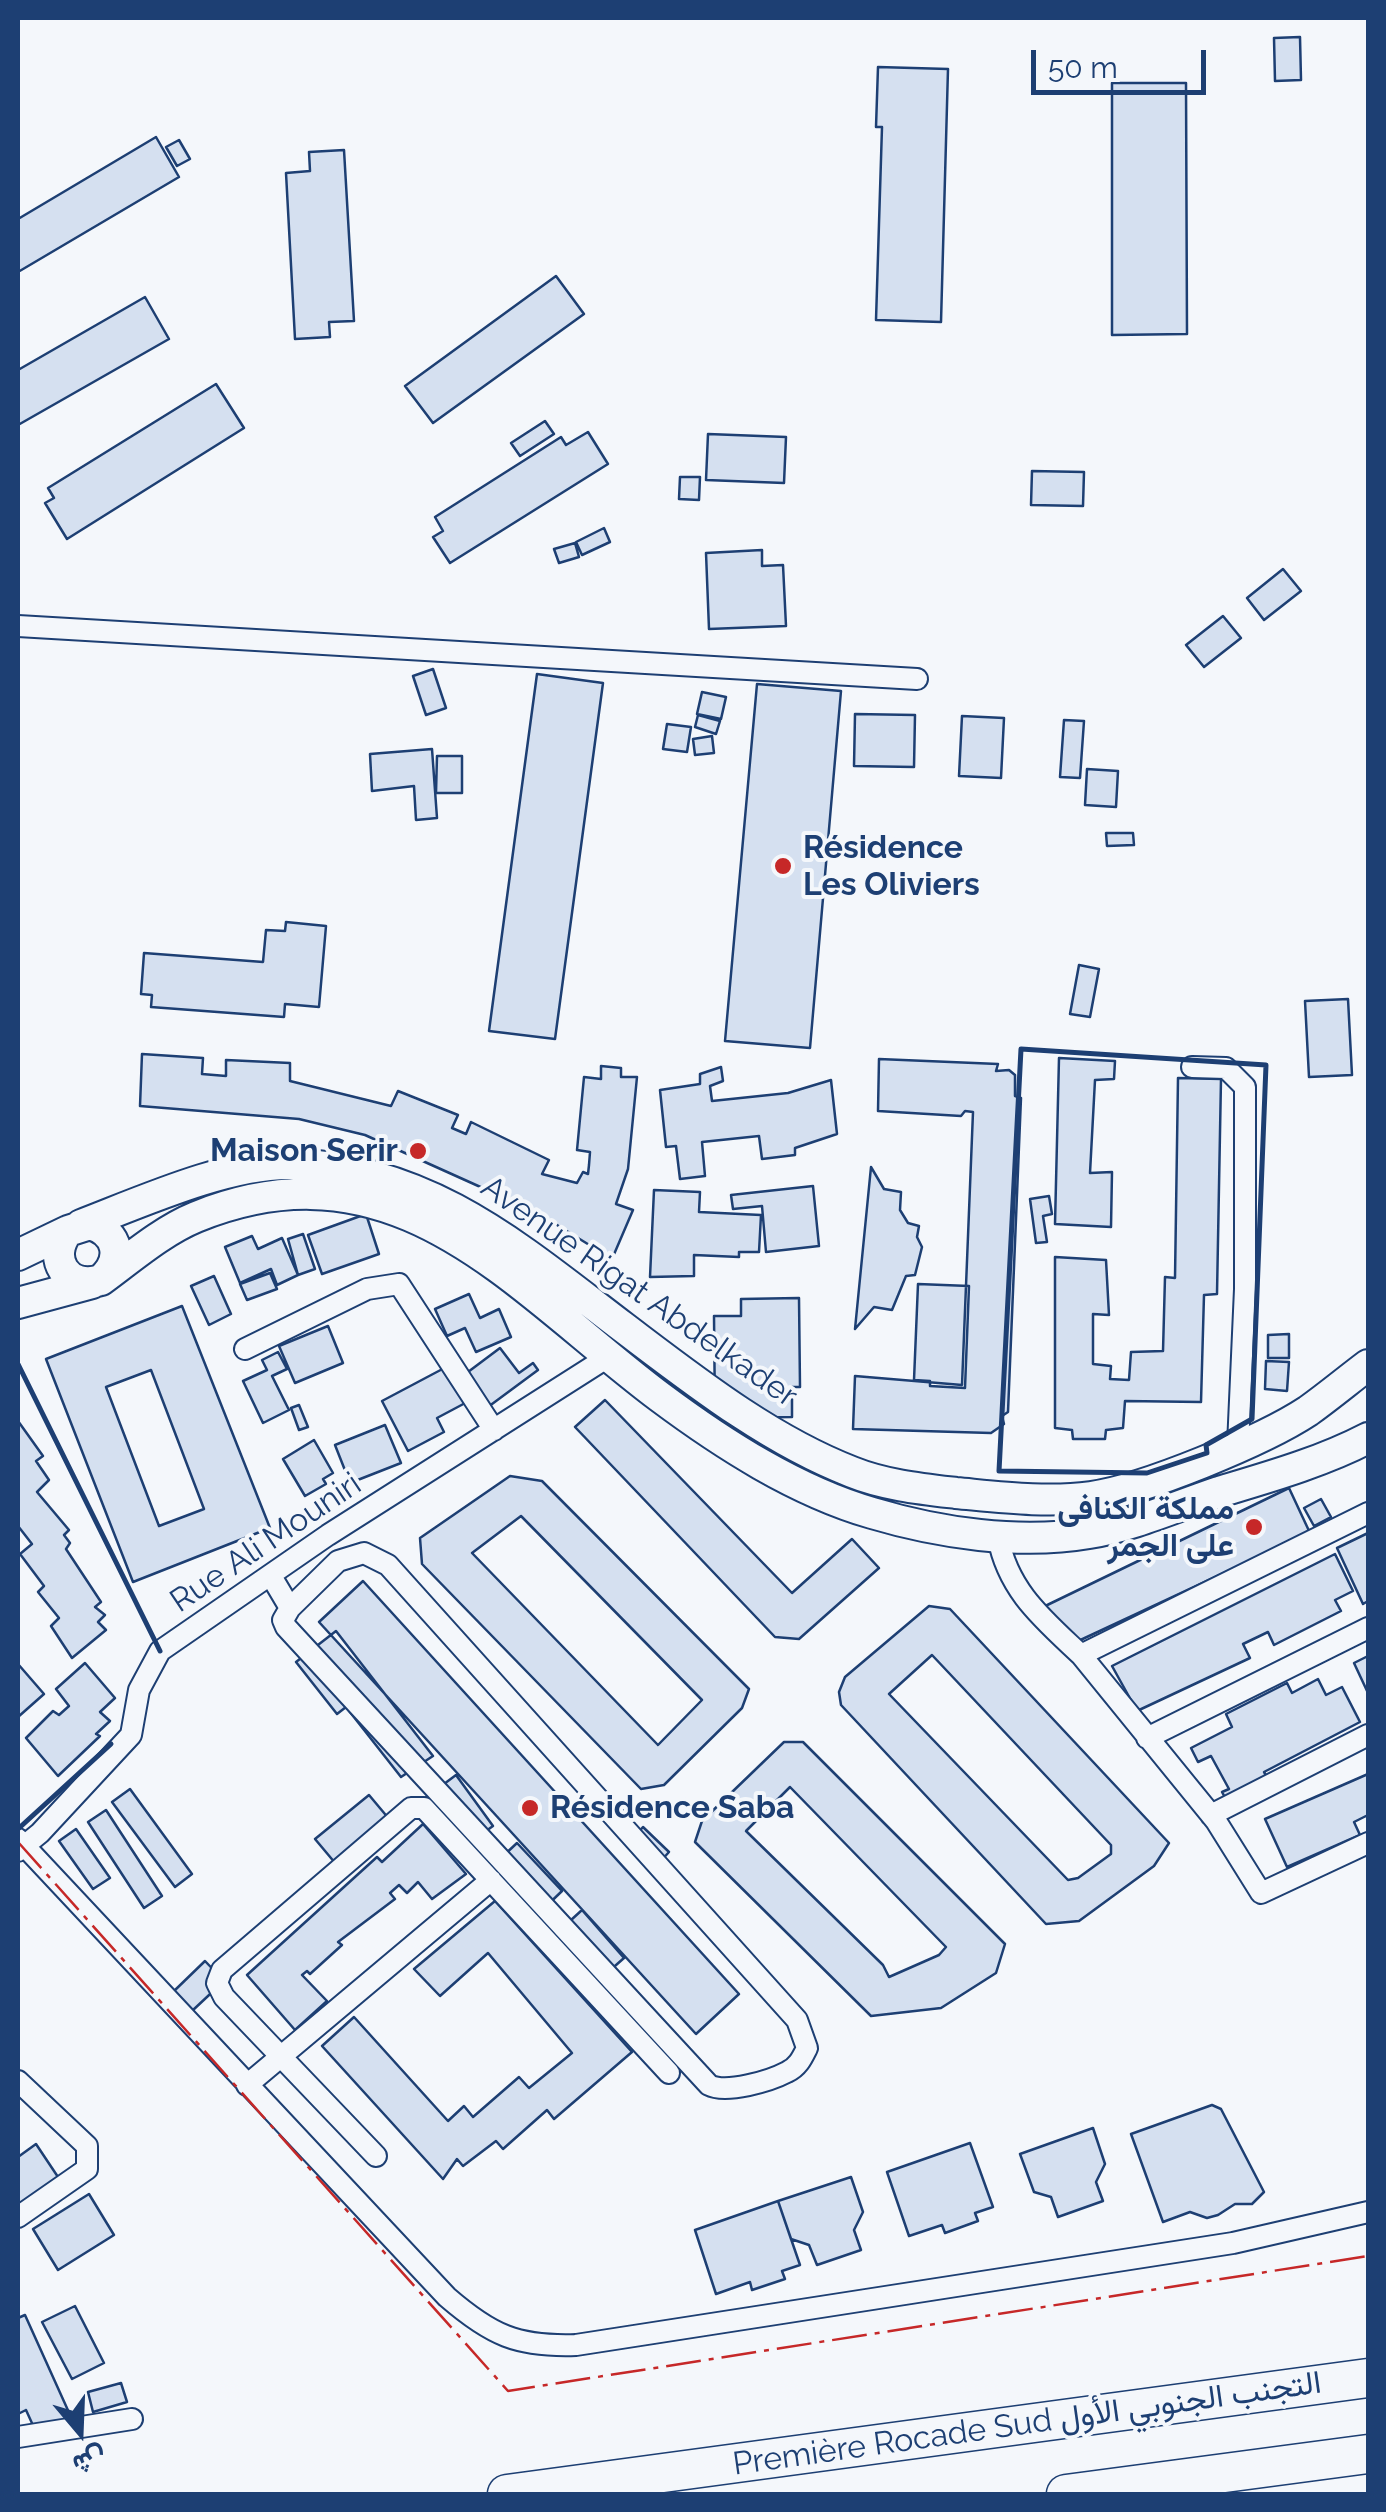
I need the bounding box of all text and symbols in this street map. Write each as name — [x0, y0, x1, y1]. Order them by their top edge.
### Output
scale bar — [1036, 30, 1211, 92]
text: 50 m — [1048, 50, 1118, 85]
place label: Résidence Les Oliviers — [803, 829, 980, 904]
marker: Résidence Les Oliviers — [772, 855, 794, 877]
place label: Maison Serir — [210, 1132, 398, 1170]
marker: Maison Serir — [407, 1140, 429, 1162]
street label: Avenue Rigat Abdelkader — [474, 1168, 804, 1416]
street label: Rue Ali Mouniri — [163, 1465, 369, 1621]
place label: مملكة الكنافى على الجمر — [1057, 1490, 1234, 1565]
marker: مملكة الكنافى على الجمر — [1243, 1516, 1265, 1538]
place label: Résidence Saba — [550, 1789, 794, 1827]
marker: Résidence Saba — [519, 1797, 541, 1819]
street label: Première Rocade Sud التجنب الجنوبي الأول — [730, 2364, 1324, 2484]
north arrow — [30, 2382, 130, 2482]
text: ش — [69, 2440, 111, 2482]

